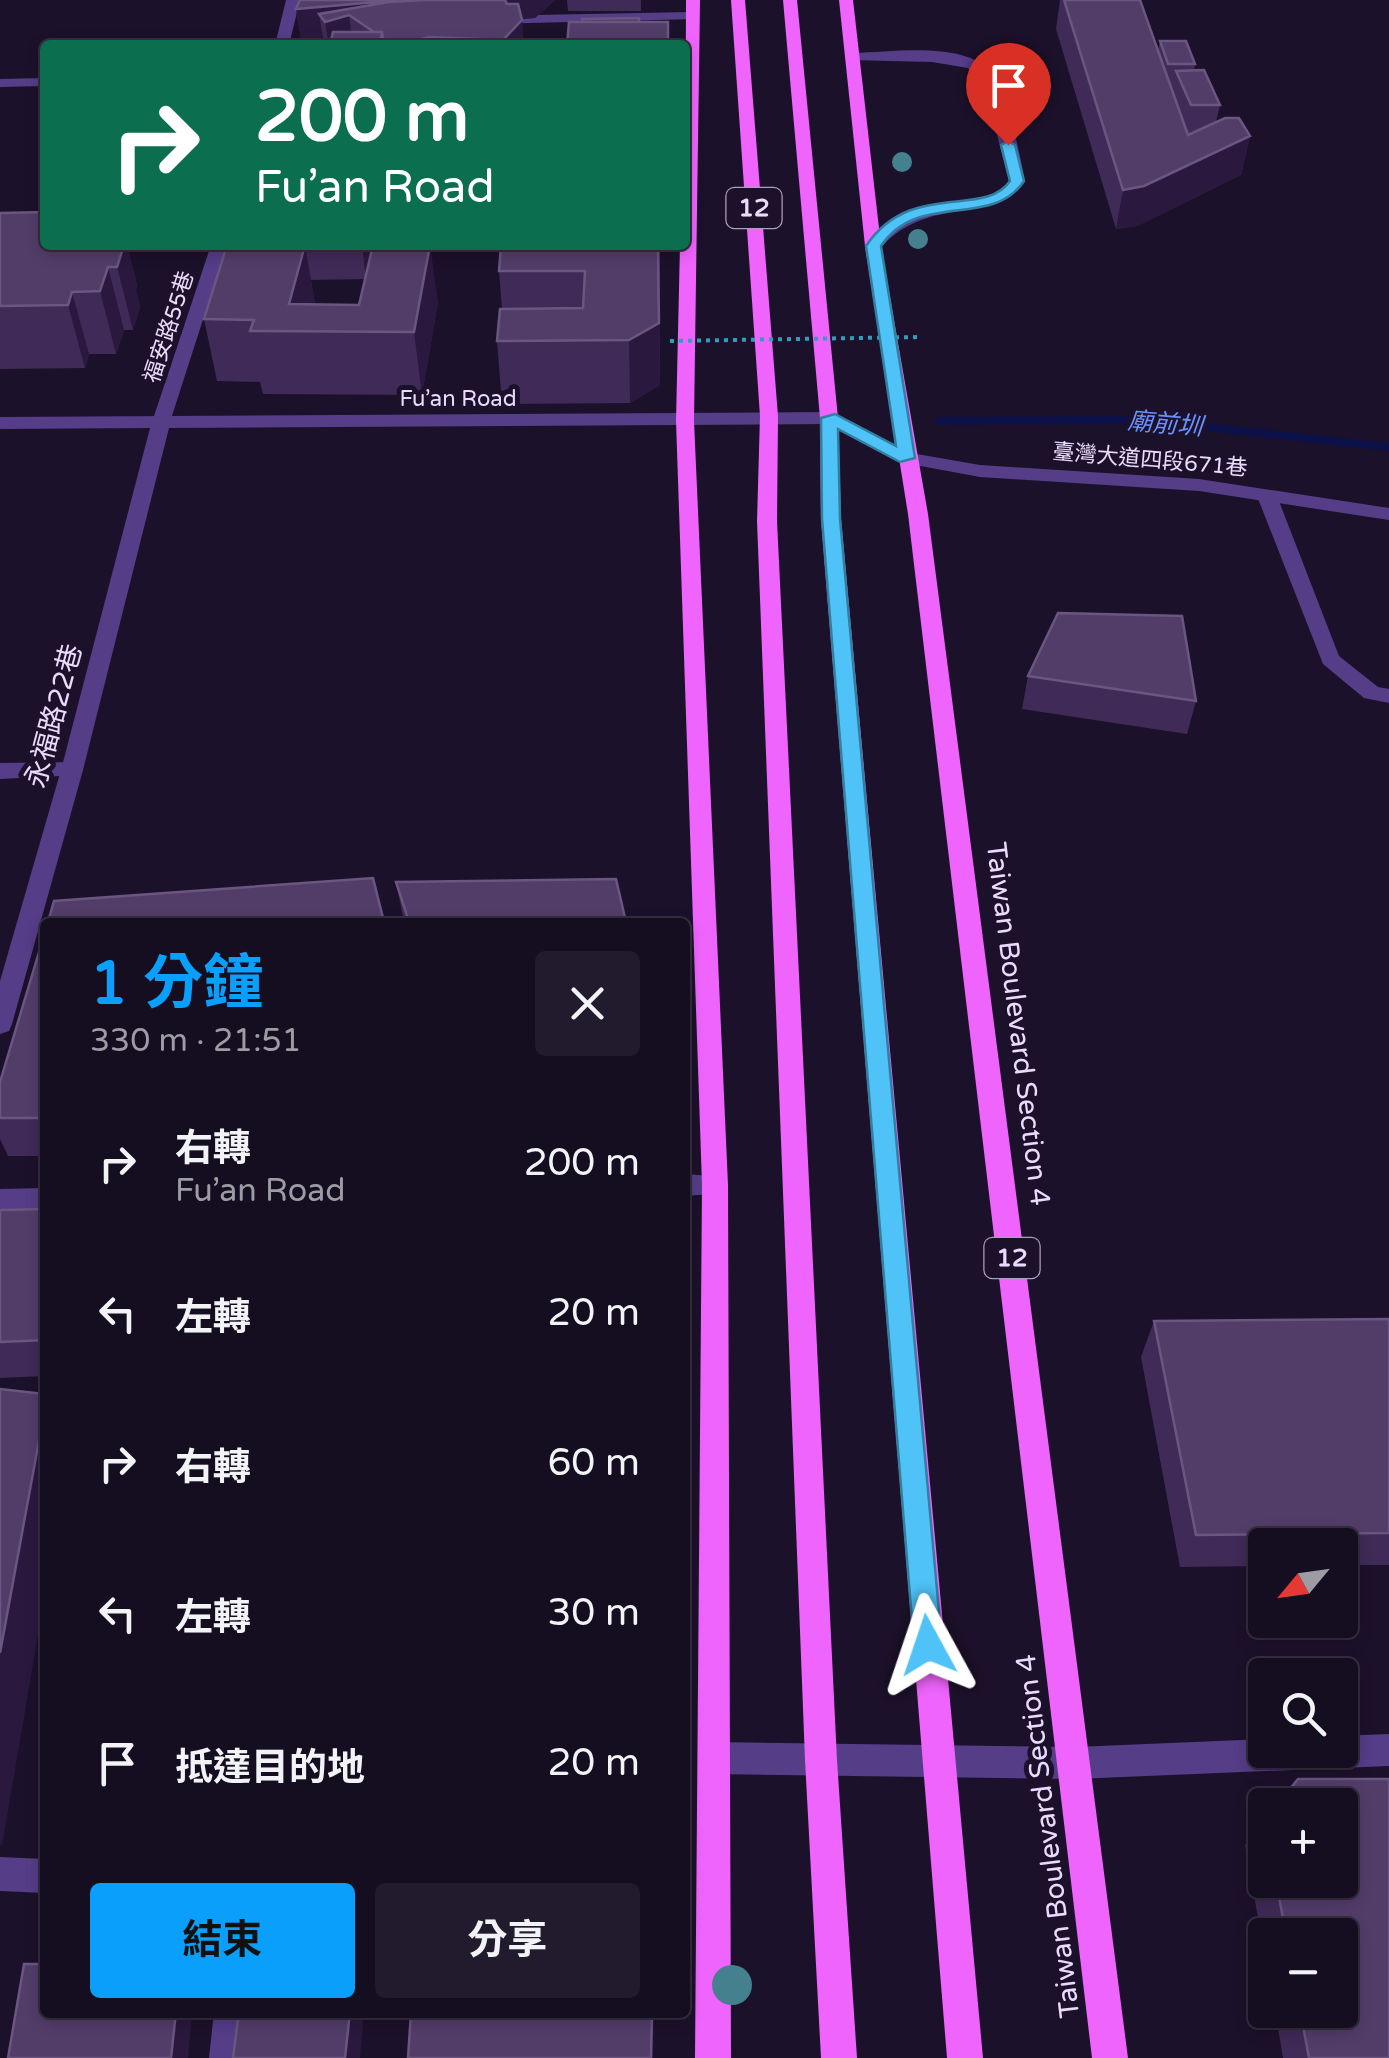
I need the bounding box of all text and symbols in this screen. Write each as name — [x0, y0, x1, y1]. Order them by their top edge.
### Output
pin — [966, 43, 1051, 146]
icon: arrive — [981, 58, 1036, 113]
text: 200 m — [255, 76, 469, 160]
icon: right — [90, 80, 220, 210]
text: Fu’an Road — [255, 161, 495, 215]
road number: 12 — [726, 188, 782, 228]
street label: 福安路55巷 — [139, 268, 199, 386]
street label: Fu’an Road — [399, 386, 517, 412]
water label: 廟前圳 — [1126, 406, 1208, 443]
street label: 臺灣大道四段671巷 — [1052, 439, 1248, 481]
street label: 永福路22巷 — [19, 641, 89, 791]
street label: Taiwan Boulevard Section 4 — [979, 840, 1057, 1208]
text: 1 分鐘 — [90, 948, 263, 1020]
button: close — [535, 951, 640, 1056]
text: 330 m · 21:51 — [90, 1022, 302, 1060]
text: 右轉 — [175, 1126, 251, 1172]
icon: right — [90, 1136, 145, 1191]
text: 200 m — [524, 1140, 640, 1186]
text: Fu’an Road — [175, 1172, 346, 1210]
road number: 12 — [984, 1238, 1040, 1278]
icon: left — [90, 1286, 145, 1341]
text: 20 m — [548, 1290, 640, 1336]
text: 左轉 — [175, 1295, 251, 1341]
icon: right — [90, 1436, 145, 1491]
text: 60 m — [548, 1440, 640, 1486]
text: 右轉 — [175, 1445, 251, 1491]
north arrow — [1248, 1528, 1358, 1638]
map controls — [1248, 1528, 1358, 2028]
icon: left — [90, 1586, 145, 1641]
text: 30 m — [548, 1590, 640, 1636]
position arrow — [876, 1593, 980, 1697]
text: 左轉 — [175, 1595, 251, 1641]
street label: Taiwan Boulevard Section 4 — [1009, 1652, 1087, 2020]
button: search — [1248, 1658, 1358, 1768]
icon: arrive — [90, 1736, 145, 1791]
text: 20 m — [548, 1740, 640, 1786]
text: 抵達目的地 — [175, 1745, 365, 1791]
button: + — [1248, 1788, 1358, 1898]
button: 結束 — [90, 1883, 355, 1998]
button: 分享 — [375, 1883, 640, 1998]
button: − — [1248, 1918, 1358, 2028]

